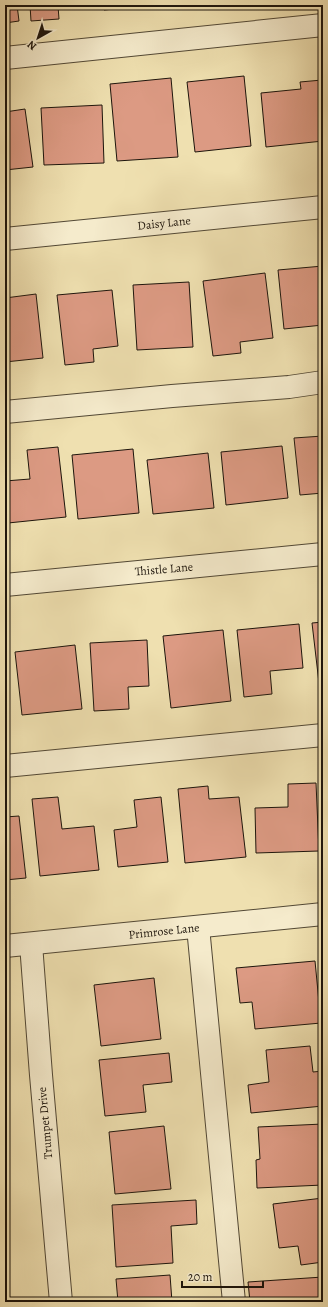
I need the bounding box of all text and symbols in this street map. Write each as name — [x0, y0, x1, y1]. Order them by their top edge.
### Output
north arrow — [18, 18, 58, 58]
text: N — [24, 37, 40, 54]
street label: Daisy Lane — [137, 212, 191, 234]
street label: Thistle Lane — [134, 558, 194, 580]
street label: Primrose Lane — [128, 919, 200, 943]
street label: Trumpet Drive — [34, 1086, 56, 1160]
scale bar — [182, 1263, 263, 1289]
text: 20 m — [188, 1269, 212, 1285]

